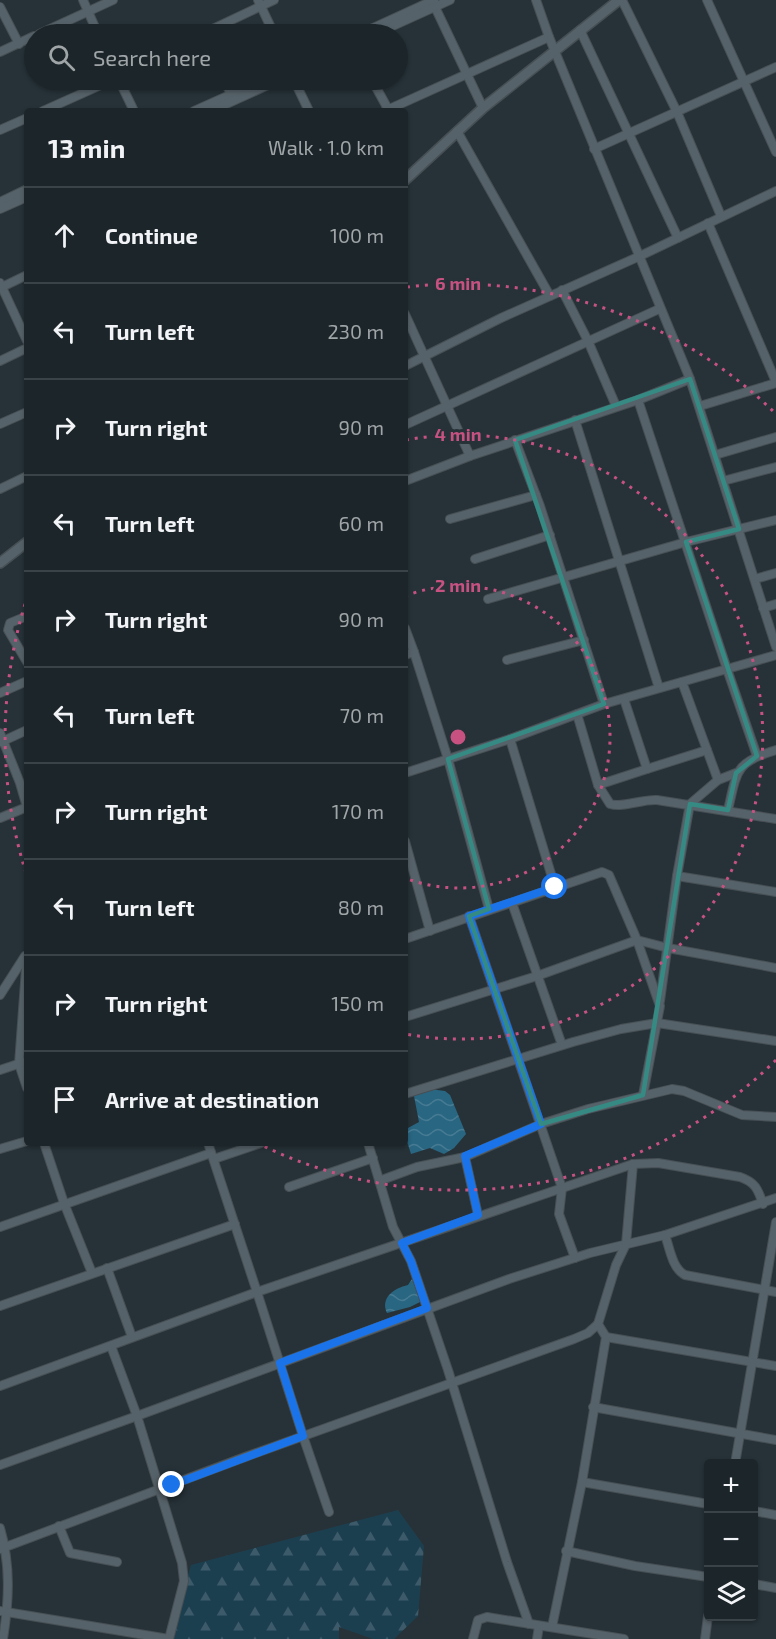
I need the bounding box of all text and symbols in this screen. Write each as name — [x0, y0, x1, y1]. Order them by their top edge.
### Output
search box — [24, 24, 408, 90]
icon: search — [45, 41, 78, 74]
text: Search here — [93, 44, 211, 70]
text: 13 min — [48, 132, 125, 163]
text: Walk · 1.0 km — [268, 135, 384, 159]
icon: ahead — [48, 219, 81, 252]
text: Continue — [105, 222, 198, 248]
text: 100 m — [330, 223, 384, 247]
text: 6 min — [435, 272, 481, 294]
icon: left — [48, 315, 81, 348]
text: Turn left — [105, 318, 194, 344]
text: 230 m — [328, 319, 384, 343]
icon: right — [48, 411, 81, 444]
text: Turn right — [105, 414, 207, 440]
text: 90 m — [339, 415, 384, 439]
text: 4 min — [435, 423, 482, 445]
icon: left — [48, 507, 81, 540]
text: Turn left — [105, 510, 194, 536]
text: 60 m — [339, 511, 384, 535]
text: 2 min — [435, 574, 481, 596]
icon: right — [48, 603, 81, 636]
text: Turn right — [105, 606, 207, 632]
text: 90 m — [339, 607, 384, 631]
icon: left — [48, 699, 81, 732]
text: Turn left — [105, 702, 194, 728]
text: 70 m — [340, 703, 384, 727]
centre of rings — [448, 727, 468, 747]
icon: right — [48, 795, 81, 828]
text: Turn right — [105, 798, 207, 824]
text: 170 m — [332, 799, 384, 823]
route start — [541, 873, 567, 899]
icon: left — [48, 891, 81, 924]
text: Turn left — [105, 894, 194, 920]
text: 80 m — [338, 895, 384, 919]
icon: right — [48, 987, 81, 1020]
text: Turn right — [105, 990, 207, 1016]
text: 150 m — [331, 991, 384, 1015]
icon: arrive — [48, 1083, 81, 1116]
text: Arrive at destination — [105, 1086, 319, 1112]
map controls — [704, 1459, 758, 1621]
button: + — [704, 1459, 758, 1513]
route end — [158, 1471, 184, 1497]
button: − — [704, 1513, 758, 1567]
button: layers — [704, 1567, 758, 1621]

